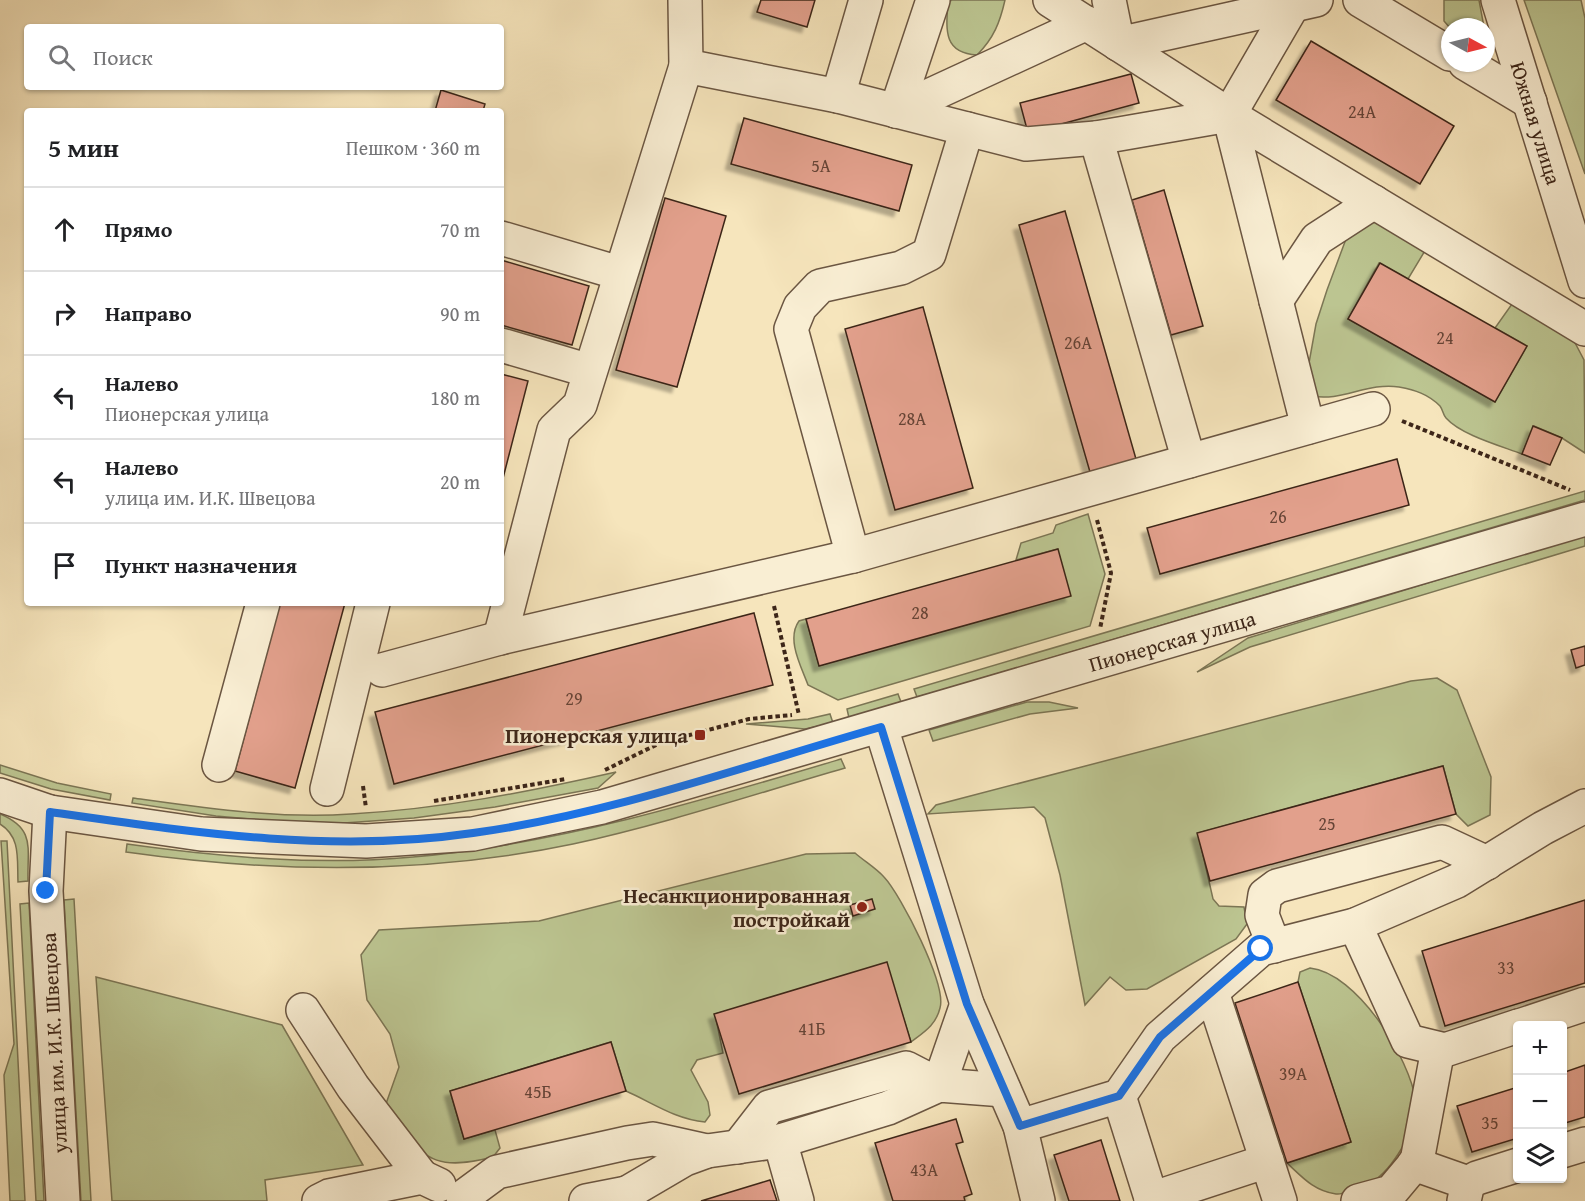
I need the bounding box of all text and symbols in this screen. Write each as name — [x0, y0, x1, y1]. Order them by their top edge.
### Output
north arrow — [1441, 18, 1495, 72]
search box — [24, 24, 504, 90]
icon: search — [45, 41, 78, 74]
text: Поиск — [93, 41, 153, 73]
street label: Южная улица — [1503, 58, 1569, 188]
house number: 24А — [1348, 98, 1376, 125]
text: 5 мин — [48, 128, 119, 167]
text: Пешком · 360 m — [346, 133, 480, 162]
house number: 5А — [811, 152, 831, 179]
icon: ahead — [48, 213, 81, 246]
text: Прямо — [105, 213, 172, 245]
text: 70 m — [440, 215, 480, 244]
icon: right — [48, 297, 81, 330]
text: Направо — [105, 297, 192, 329]
text: 90 m — [440, 299, 480, 328]
house number: 24 — [1436, 324, 1454, 351]
house number: 26А — [1064, 329, 1092, 356]
text: Налево — [105, 367, 178, 399]
icon: left — [48, 381, 81, 414]
text: 180 m — [430, 383, 480, 412]
text: Пионерская улица — [105, 399, 269, 428]
house number: 28А — [898, 405, 926, 432]
text: Налево — [105, 451, 178, 483]
icon: left — [48, 465, 81, 498]
text: 20 m — [440, 467, 480, 496]
text: улица им. И.К. Швецова — [105, 483, 315, 512]
house number: 26 — [1269, 503, 1287, 530]
icon: arrive — [48, 549, 81, 582]
text: Пункт назначения — [105, 549, 297, 581]
house number: 28 — [911, 599, 929, 626]
street label: Пионерская улица — [1085, 602, 1259, 680]
house number: 29 — [565, 685, 583, 712]
place label: Пионерская улица — [505, 720, 688, 751]
marker: Пионерская улица — [693, 728, 707, 742]
house number: 25 — [1318, 810, 1336, 837]
route end — [32, 877, 58, 903]
place label: Несанкционированная постройкай — [623, 880, 850, 935]
marker: Несанкционированная постройкай — [855, 900, 869, 914]
street label: улица им. И.К. Швецова — [33, 932, 75, 1155]
route start — [1247, 935, 1273, 961]
house number: 33 — [1497, 954, 1515, 981]
house number: 41Б — [798, 1015, 826, 1042]
map controls — [1513, 1021, 1567, 1183]
button: + — [1513, 1021, 1567, 1075]
house number: 39А — [1279, 1060, 1307, 1087]
button: − — [1513, 1075, 1567, 1129]
house number: 45Б — [524, 1078, 552, 1105]
house number: 35 — [1481, 1109, 1499, 1136]
button: layers — [1513, 1129, 1567, 1183]
house number: 43А — [910, 1156, 938, 1183]

